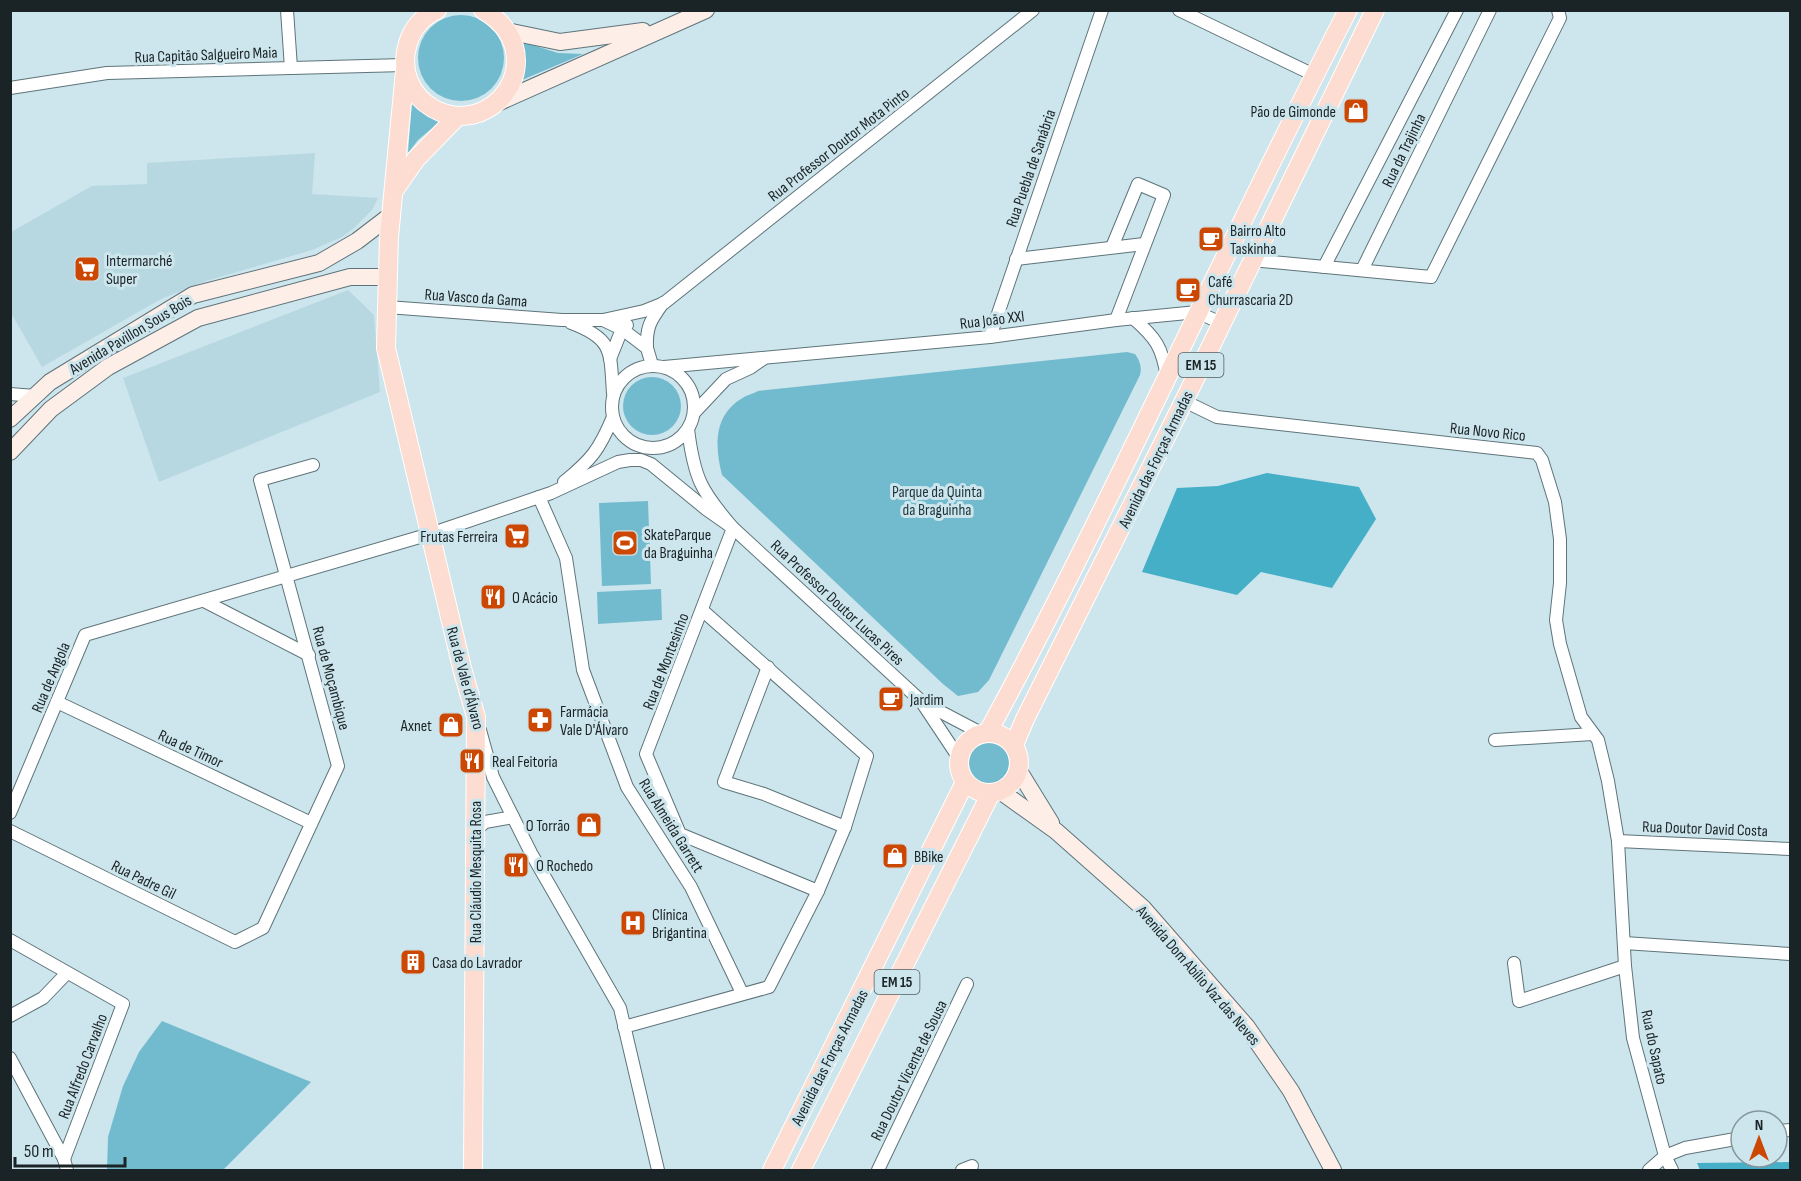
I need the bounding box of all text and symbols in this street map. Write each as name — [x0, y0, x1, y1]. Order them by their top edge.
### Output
street label: Rua Capitão Salgueiro Maia — [134, 44, 278, 67]
street label: Rua Professor Doutor Mota Pinto — [765, 84, 913, 206]
shop icon: Pão de Gimonde — [1341, 96, 1371, 126]
place label: Pão de Gimonde — [1251, 103, 1336, 122]
street label: Rua Puebla de Sanábria — [1002, 107, 1060, 230]
street label: Rua da Trajinha — [1378, 111, 1430, 191]
place label: Bairro Alto Taskinha — [1230, 222, 1286, 259]
cafe icon: Bairro Alto Taskinha — [1196, 224, 1226, 254]
place label: Intermarché Super — [106, 252, 172, 289]
supermarket icon: Intermarché Super — [72, 254, 102, 284]
place label: Café Churrascaria 2D — [1208, 273, 1293, 310]
cafe icon: Café Churrascaria 2D — [1173, 275, 1203, 305]
street label: Rua Vasco da Gama — [424, 285, 528, 312]
street label: Avenida Pavillon Sous Bois — [65, 291, 195, 380]
street label: Rua João XXI — [959, 307, 1026, 334]
road number: EM 15 — [1178, 353, 1224, 377]
street label: Avenida das Forças Armadas — [1115, 388, 1198, 532]
street label: Rua Novo Rico — [1449, 419, 1527, 446]
park label: Parque da Quinta da Braguinha — [892, 483, 982, 520]
supermarket icon: Frutas Ferreira — [502, 521, 532, 551]
place label: SkateParque da Braguinha — [644, 526, 713, 563]
place label: Frutas Ferreira — [420, 528, 498, 547]
sports icon: SkateParque da Braguinha — [610, 528, 640, 558]
street label: Rua Professor Doutor Lucas Pires — [766, 536, 908, 670]
restaurant icon: O Acácio — [478, 582, 508, 612]
place label: O Acácio — [512, 589, 558, 608]
street label: Rua de Montesinho — [639, 611, 694, 712]
street label: Rua de Moçambique — [308, 624, 354, 732]
street label: Rua de Vale d'Álvaro — [442, 625, 487, 732]
street label: Rua de Angola — [28, 640, 75, 716]
cafe icon: Jardim — [876, 684, 906, 714]
place label: Jardim — [909, 691, 944, 710]
place label: Farmácia Vale D'Álvaro — [560, 703, 628, 740]
pharmacy icon: Farmácia Vale D'Álvaro — [525, 705, 555, 735]
shop icon: Axnet — [436, 710, 466, 740]
place label: Axnet — [400, 717, 432, 736]
street label: Rua de Timor — [155, 726, 226, 773]
restaurant icon: Real Feitoria — [457, 746, 487, 776]
place label: Real Feitoria — [492, 753, 558, 772]
street label: Rua Almeida Garrett — [634, 775, 707, 876]
street label: Rua Cláudio Mesquita Rosa — [467, 801, 486, 943]
shop icon: O Torrão — [574, 810, 604, 840]
place label: O Torrão — [526, 817, 570, 836]
street label: Rua Doutor David Costa — [1642, 818, 1768, 841]
shop icon: BBike — [880, 841, 910, 871]
place label: BBike — [914, 848, 944, 867]
restaurant icon: O Rochedo — [501, 850, 531, 880]
street label: Rua Padre Gil — [108, 857, 179, 904]
place label: O Rochedo — [536, 857, 593, 876]
street label: Avenida Dom Abílio Vaz das Neves — [1131, 902, 1264, 1050]
place label: Clínica Brigantina — [652, 906, 707, 943]
hospital icon: Clínica Brigantina — [618, 908, 648, 938]
building icon: Casa do Lavrador — [398, 947, 428, 977]
place label: Casa do Lavrador — [432, 954, 523, 973]
road number: EM 15 — [874, 970, 920, 994]
street label: Avenida das Forças Armadas — [787, 986, 873, 1130]
street label: Rua Doutor Vicente de Sousa — [867, 997, 952, 1144]
street label: Rua do Sapato — [1636, 1008, 1671, 1086]
street label: Rua Alfredo Carvalho — [55, 1011, 112, 1122]
north arrow — [1729, 1109, 1789, 1169]
text: N — [1755, 1116, 1763, 1135]
scale bar — [15, 1130, 124, 1168]
text: 50 m — [24, 1141, 54, 1162]

